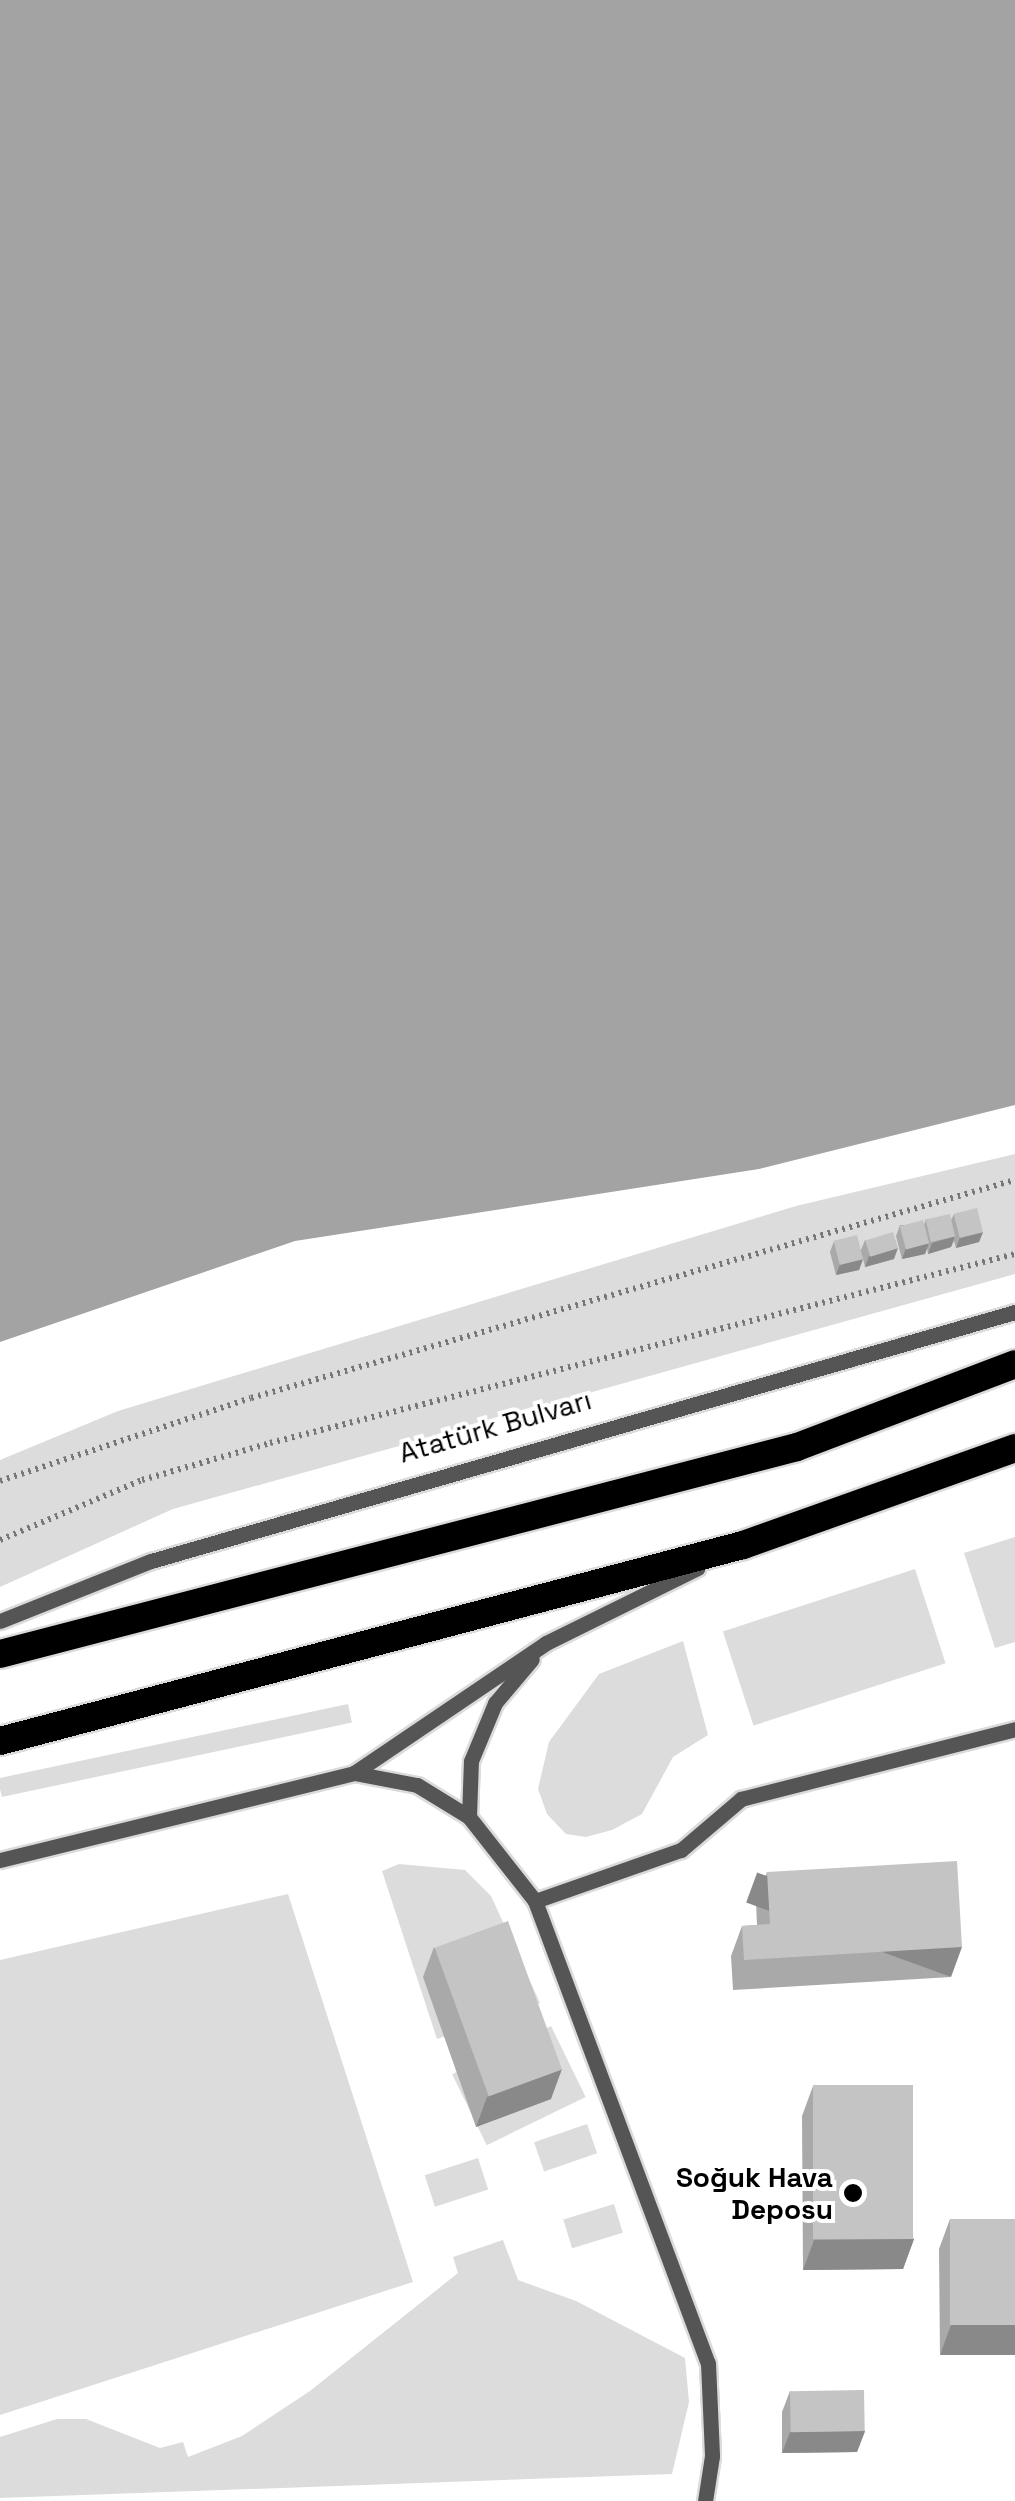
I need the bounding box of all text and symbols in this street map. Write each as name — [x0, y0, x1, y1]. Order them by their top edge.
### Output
street label: Atatürk Bulvarı — [395, 1382, 595, 1470]
place label: Soğuk Hava Deposu — [676, 2160, 833, 2226]
marker: Soğuk Hava Deposu — [842, 2182, 864, 2204]

